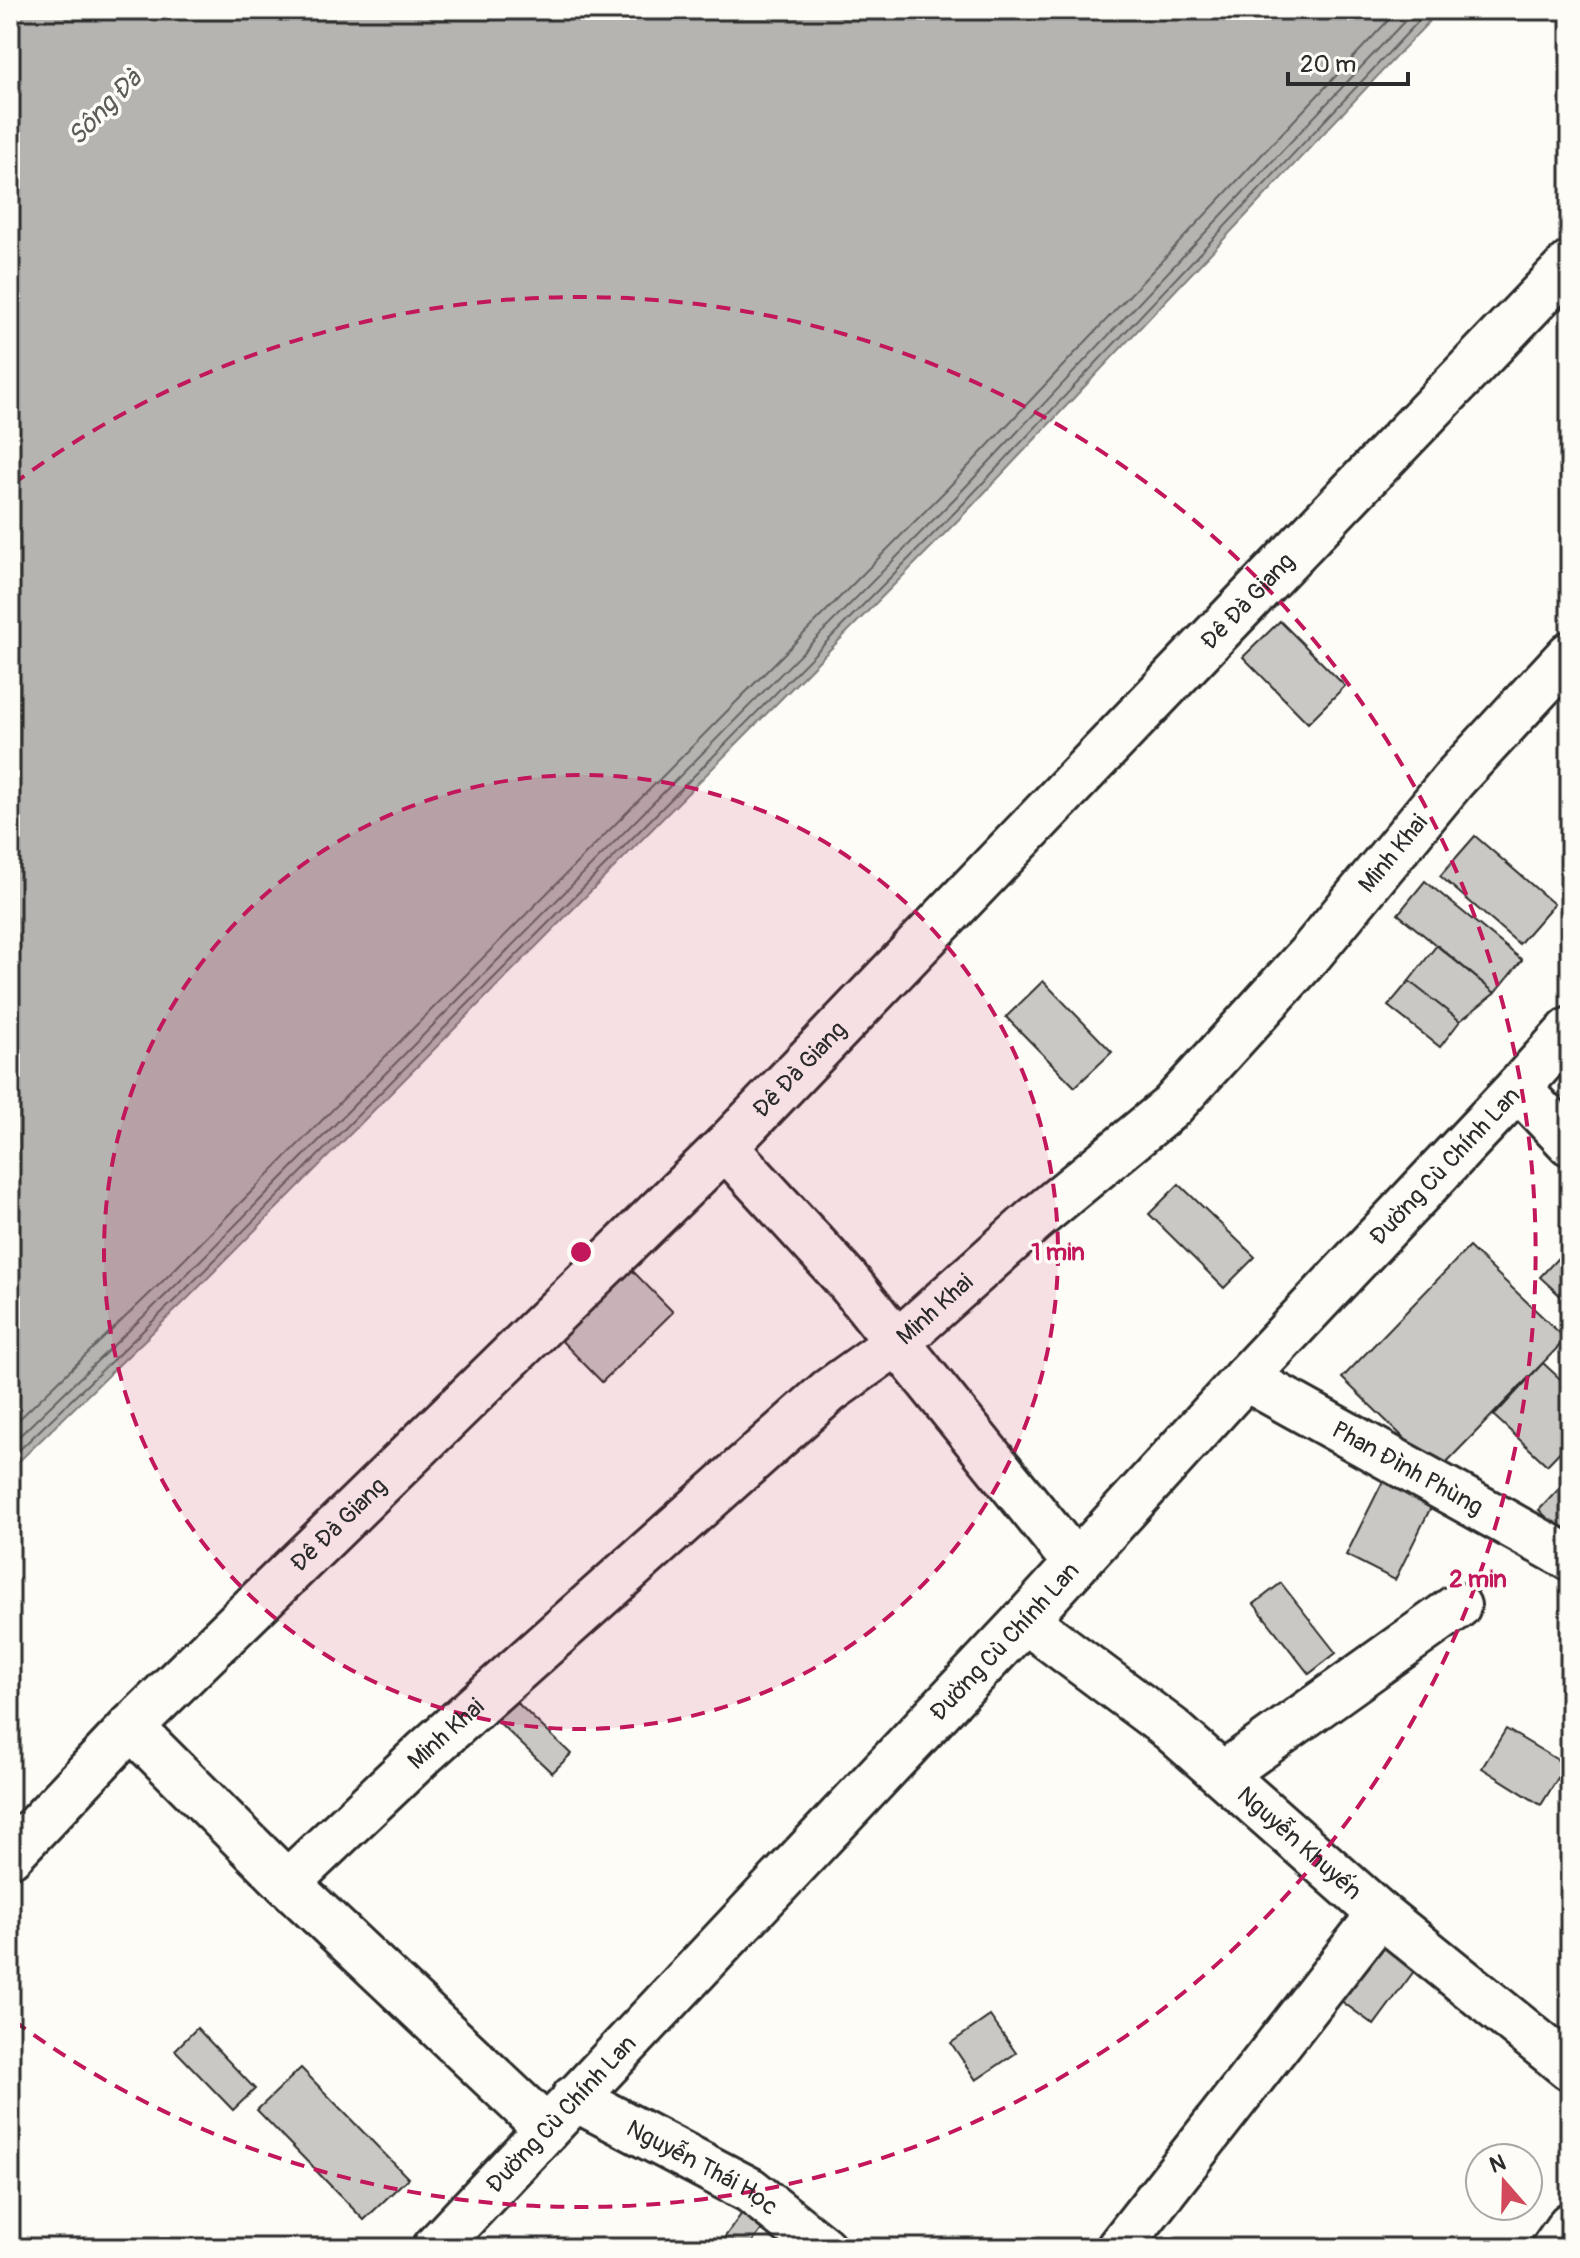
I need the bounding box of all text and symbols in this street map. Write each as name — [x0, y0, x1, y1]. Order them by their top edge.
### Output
scale bar — [1288, 36, 1408, 86]
text: 20 m — [1300, 50, 1356, 79]
water label: Sông Đà — [61, 62, 150, 152]
street label: Đê Đà Giang — [1195, 547, 1301, 656]
street label: Minh Khai — [1353, 809, 1434, 899]
street label: Đê Đà Giang — [747, 1015, 853, 1124]
street label: Đường Cù Chính Lan — [1364, 1081, 1526, 1251]
centre of rings — [567, 1238, 595, 1266]
text: 1 min — [1031, 1238, 1085, 1267]
street label: Minh Khai — [891, 1268, 979, 1351]
street label: Phan Đình Phùng — [1327, 1415, 1488, 1522]
street label: Đê Đà Giang — [285, 1472, 393, 1578]
street label: Đường Cù Chính Lan — [924, 1556, 1085, 1727]
text: 2 min — [1449, 1565, 1507, 1594]
street label: Minh Khai — [402, 1692, 490, 1776]
street label: Nguyễn Khuyến — [1231, 1781, 1368, 1906]
street label: Đường Cù Chính Lan — [480, 2029, 642, 2199]
street label: Nguyễn Thái Học — [621, 2114, 784, 2222]
north arrow — [1464, 2142, 1544, 2222]
text: N — [1486, 2148, 1509, 2180]

